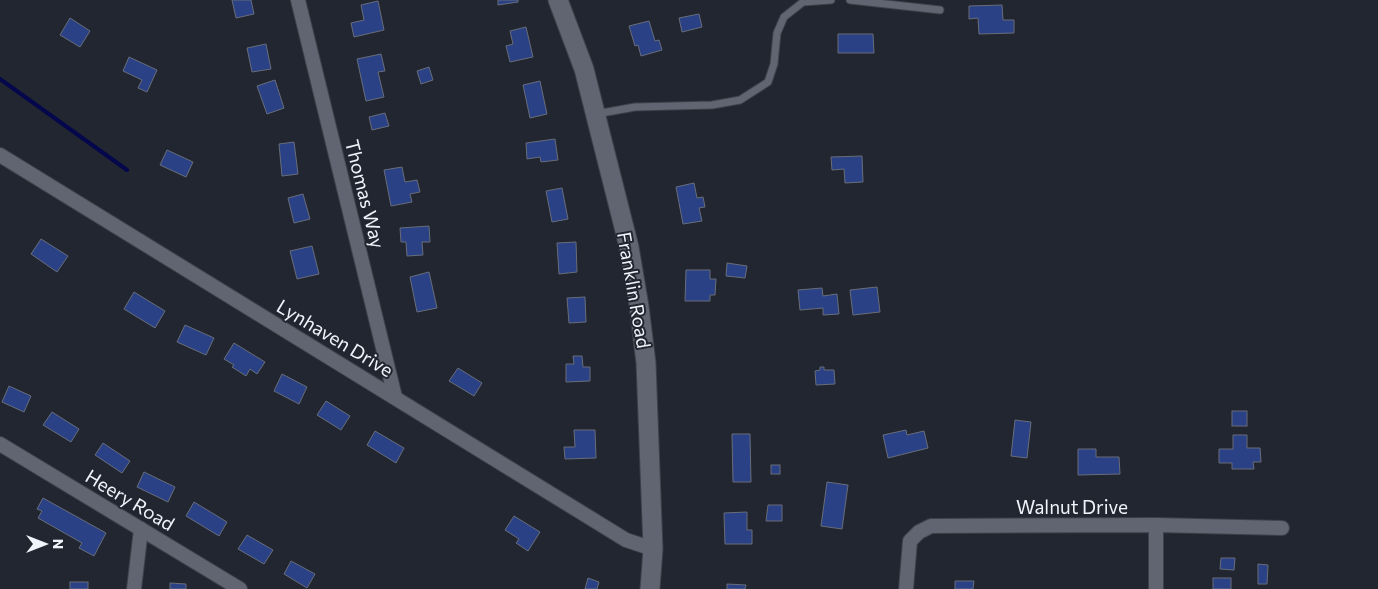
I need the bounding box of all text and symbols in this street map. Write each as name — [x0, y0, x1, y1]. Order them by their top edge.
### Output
street label: Thomas Way — [341, 137, 390, 251]
street label: Franklin Road — [613, 230, 656, 350]
street label: Lynhaven Drive — [273, 294, 398, 381]
street label: Heery Road — [82, 464, 179, 535]
street label: Walnut Drive — [1016, 495, 1128, 518]
north arrow — [20, 519, 70, 569]
text: N — [50, 539, 67, 549]

